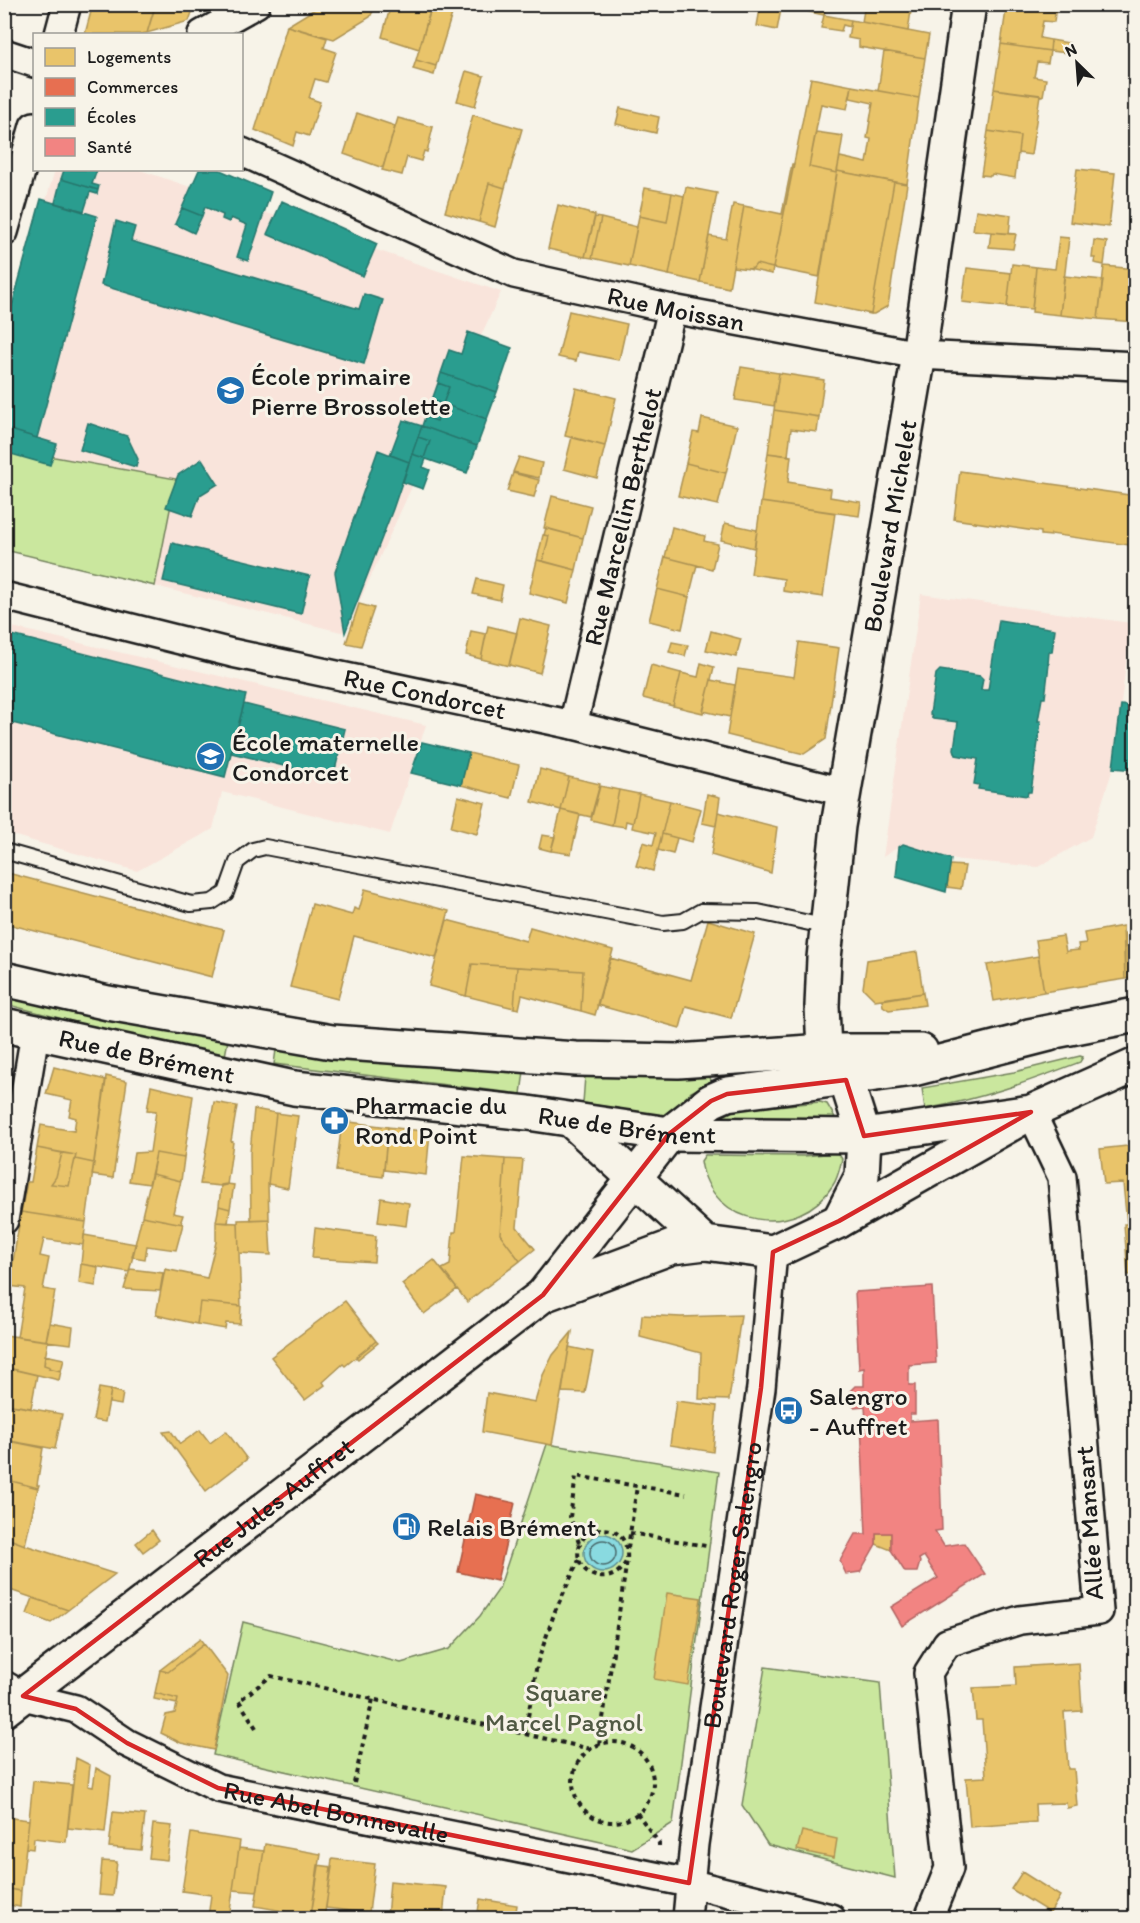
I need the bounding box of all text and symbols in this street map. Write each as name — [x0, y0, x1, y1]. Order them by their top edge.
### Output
legend — [33, 33, 243, 171]
north arrow — [1047, 33, 1107, 93]
text: N — [1062, 39, 1080, 61]
text: Logements — [87, 46, 171, 68]
text: Commerces — [87, 76, 178, 98]
text: Écoles — [87, 106, 136, 128]
text: Santé — [87, 136, 132, 158]
street label: Rue Moissan — [604, 279, 748, 338]
place label: École primaire Pierre Brossolette — [251, 360, 451, 422]
school or university icon: École primaire Pierre Brossolette — [214, 375, 246, 407]
street label: Rue Marcellin Berthelot — [576, 384, 669, 649]
street label: Boulevard Michelet — [856, 417, 924, 635]
street label: Rue Condorcet — [341, 661, 509, 726]
place label: École maternelle Condorcet — [232, 726, 419, 788]
school or university icon: École maternelle Condorcet — [195, 741, 227, 773]
street label: Rue de Brément — [56, 1021, 238, 1091]
place label: Pharmacie du Rond Point — [355, 1089, 507, 1151]
street label: Rue de Brément — [536, 1099, 716, 1151]
pharmacy icon: Pharmacie du Rond Point — [318, 1104, 350, 1136]
place label: Salengro - Auffret — [809, 1380, 908, 1442]
bus stop icon: Salengro - Auffret — [772, 1395, 804, 1427]
street label: Rue Jules Auffret — [187, 1430, 360, 1575]
street label: Boulevard Roger Salengro — [695, 1439, 769, 1731]
street label: Allée Mansart — [1068, 1445, 1110, 1601]
fuel station icon: Relais Brément — [390, 1511, 422, 1543]
place label: Relais Brément — [427, 1511, 597, 1543]
park label: Square Marcel Pagnol — [485, 1676, 643, 1738]
street label: Rue Abel Bonnevalle — [221, 1774, 452, 1850]

